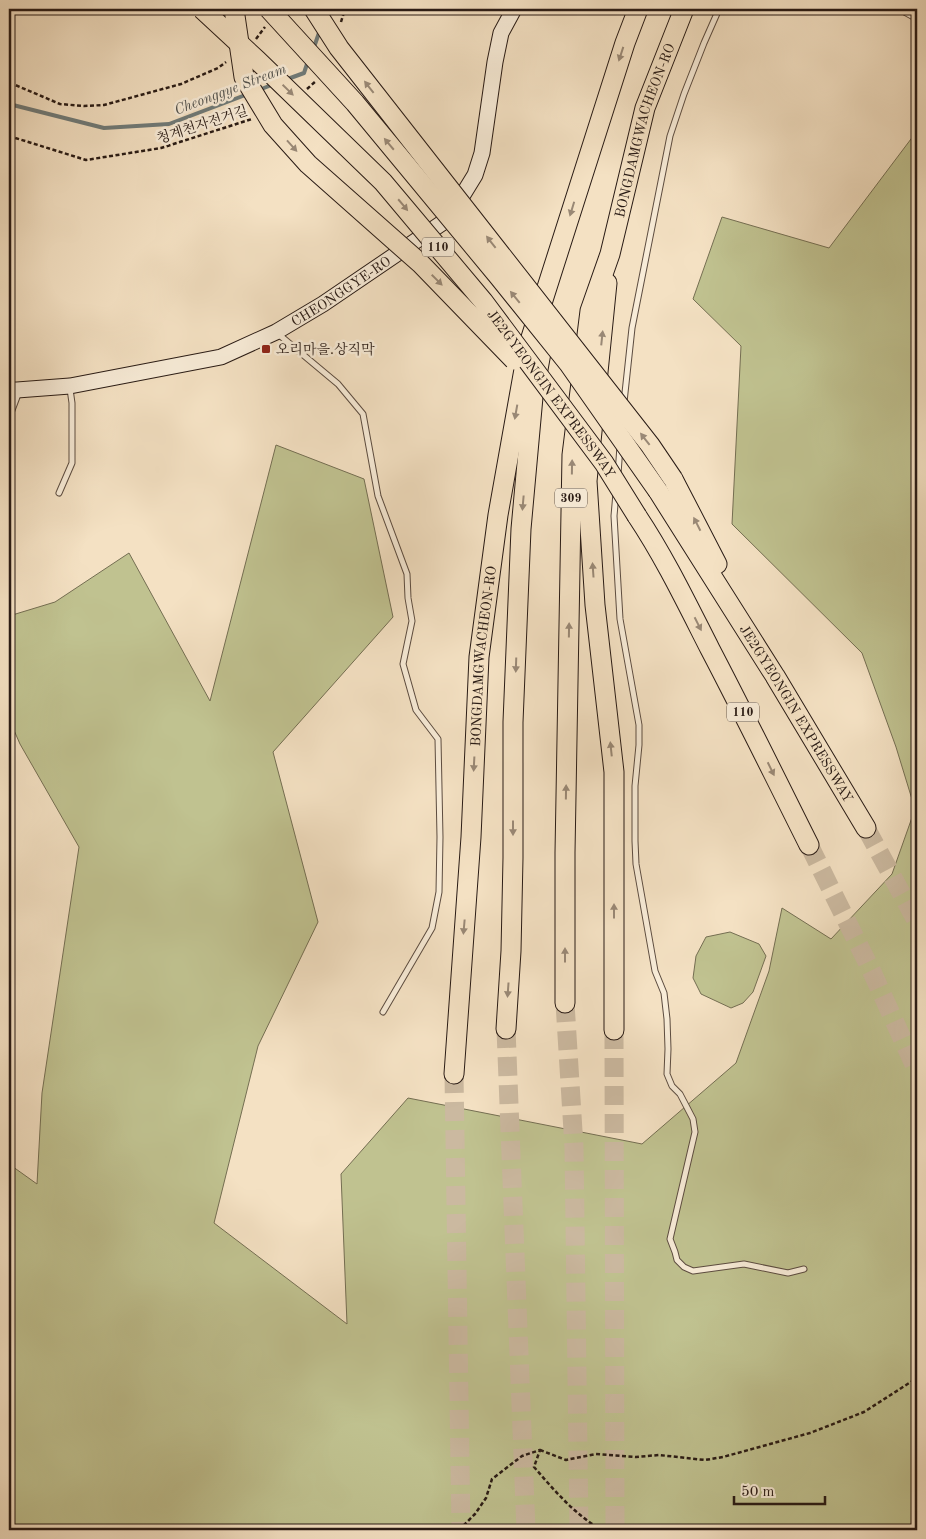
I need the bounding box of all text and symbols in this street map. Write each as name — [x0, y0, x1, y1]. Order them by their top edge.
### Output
street label: BONGDAMGWACHEON-RO — [613, 41, 678, 219]
one-way arrow — [617, 47, 624, 62]
water label: Cheonggye Stream — [172, 62, 289, 119]
one-way arrow — [364, 81, 375, 94]
one-way arrow — [282, 84, 294, 96]
street label: 청계천자전거길 — [155, 103, 249, 146]
one-way arrow — [384, 138, 395, 151]
one-way arrow — [286, 140, 298, 152]
one-way arrow — [397, 199, 408, 212]
one-way arrow — [568, 202, 576, 217]
one-way arrow — [486, 236, 497, 249]
road number: 110 — [422, 238, 454, 256]
street label: CHEONGGYE-RO — [289, 254, 394, 329]
one-way arrow — [431, 274, 443, 286]
one-way arrow — [509, 291, 520, 304]
street label: JE2GYEONGIN EXPRESSWAY — [484, 307, 617, 480]
one-way arrow — [599, 330, 607, 346]
place label: 오리마을.상직막 — [276, 342, 375, 357]
marker: 오리마을.상직막 — [260, 343, 272, 355]
one-way arrow — [512, 405, 520, 421]
one-way arrow — [640, 433, 651, 446]
one-way arrow — [568, 459, 576, 475]
road number: 309 — [555, 488, 587, 508]
one-way arrow — [519, 495, 527, 511]
one-way arrow — [693, 517, 701, 531]
one-way arrow — [589, 561, 597, 577]
street label: BONGDAMGWACHEON-RO — [469, 565, 499, 747]
one-way arrow — [694, 617, 702, 631]
one-way arrow — [565, 621, 573, 637]
street label: JE2GYEONGIN EXPRESSWAY — [736, 623, 855, 805]
one-way arrow — [511, 658, 519, 674]
road number: 110 — [727, 702, 759, 722]
one-way arrow — [607, 740, 615, 756]
one-way arrow — [470, 757, 478, 773]
one-way arrow — [768, 762, 776, 776]
one-way arrow — [562, 784, 570, 800]
one-way arrow — [509, 820, 517, 836]
one-way arrow — [610, 903, 618, 919]
one-way arrow — [460, 919, 468, 935]
one-way arrow — [561, 946, 569, 962]
one-way arrow — [504, 982, 512, 998]
scale bar — [734, 1474, 825, 1506]
text: 50 m — [741, 1485, 775, 1500]

